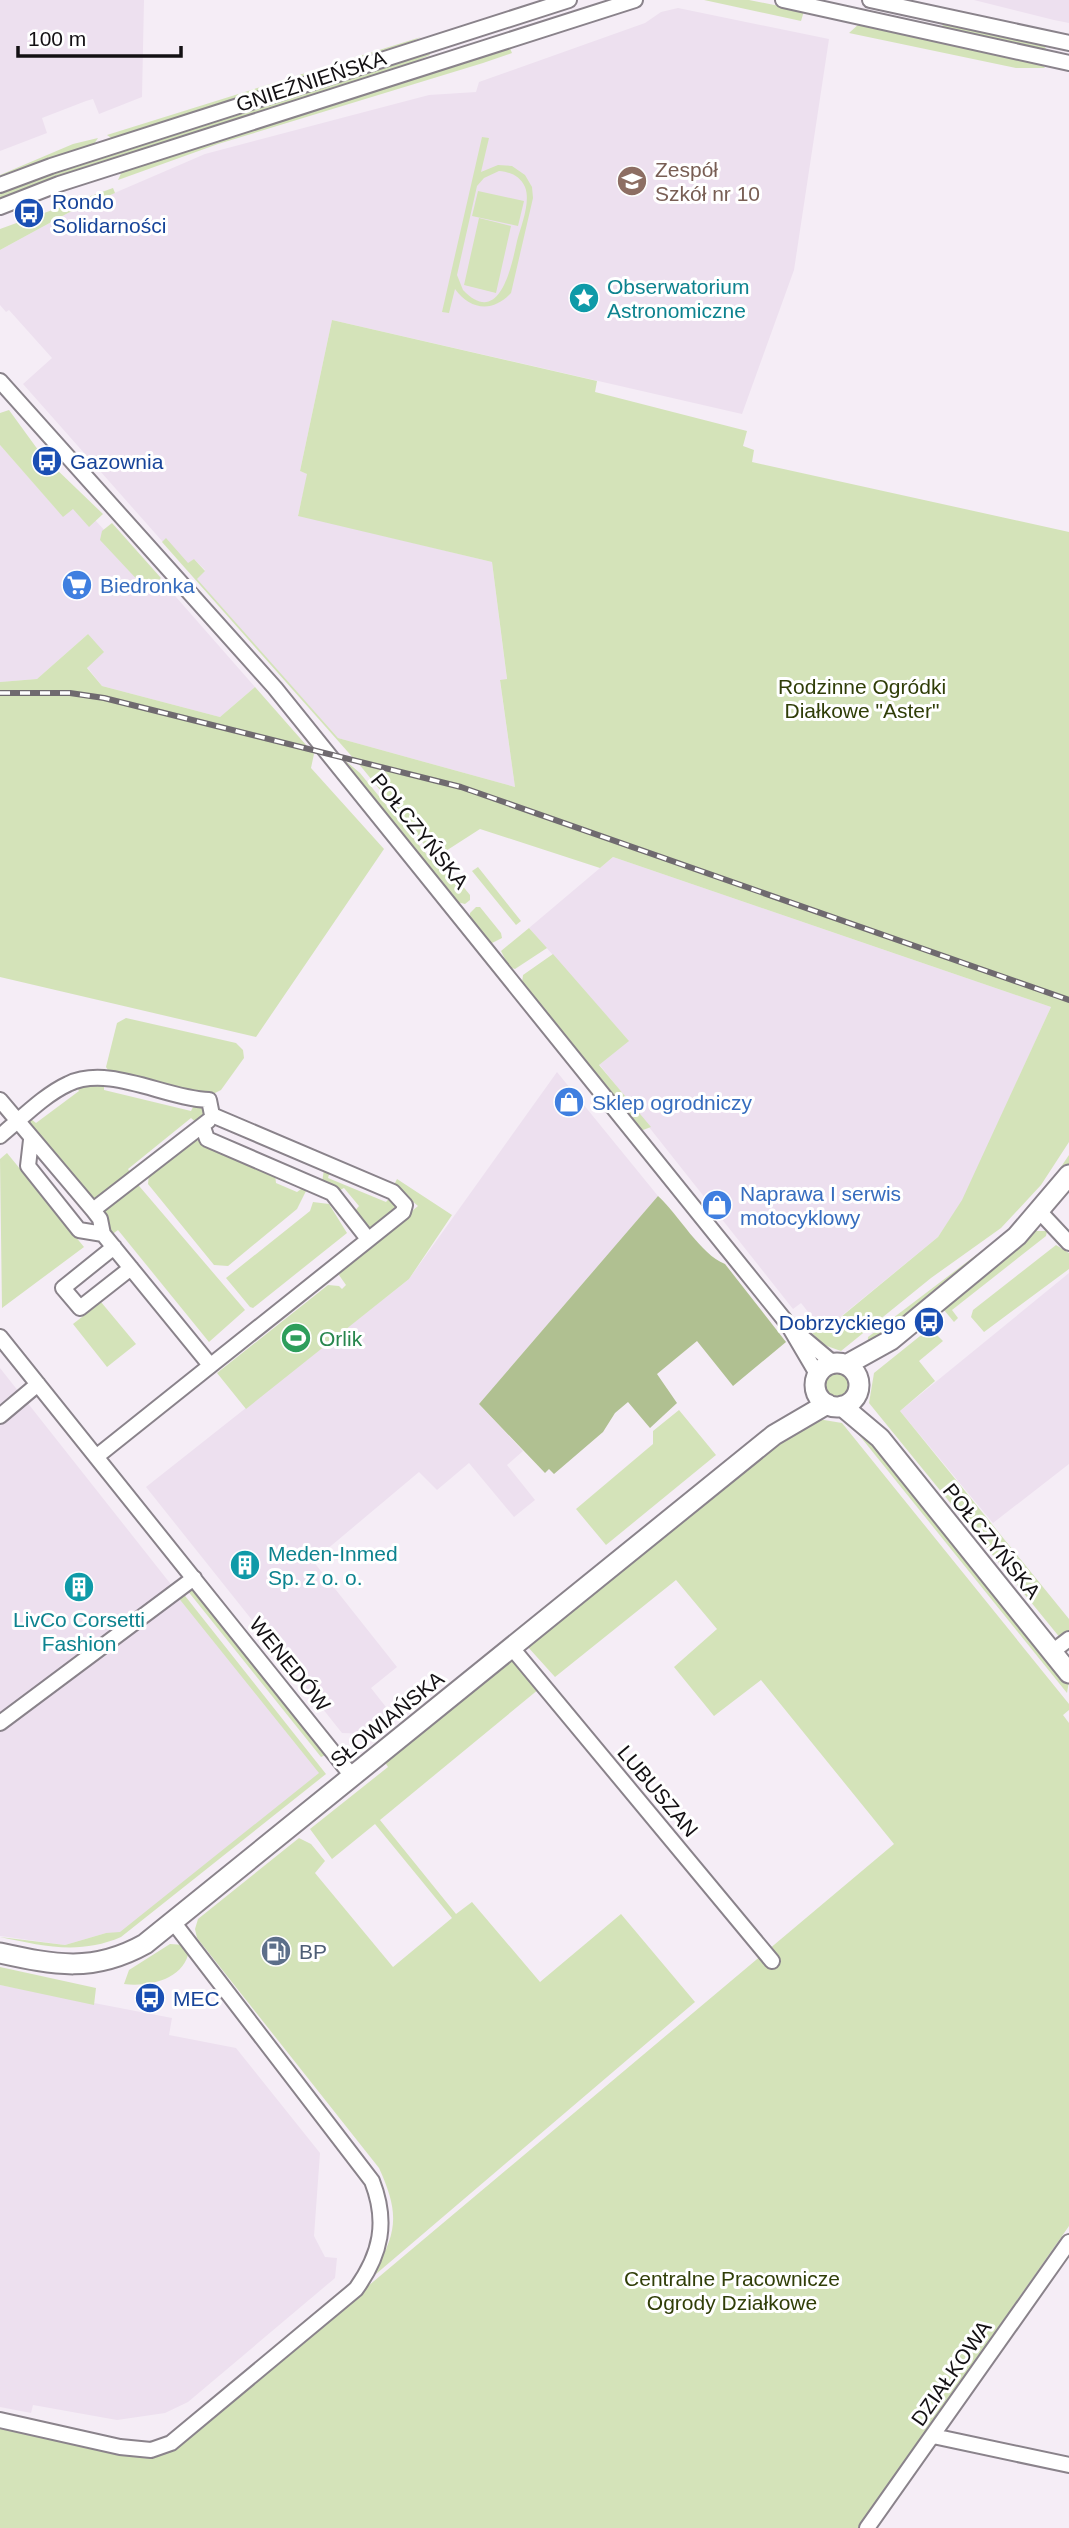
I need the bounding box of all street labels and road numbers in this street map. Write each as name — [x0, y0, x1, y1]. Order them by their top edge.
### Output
street label: GNIEŹNIEŃSKA — [233, 46, 389, 116]
street label: POŁCZYŃSKA — [367, 769, 473, 893]
street label: POŁCZYŃSKA — [939, 1479, 1045, 1603]
street label: WENEDÓW — [245, 1612, 335, 1716]
street label: SŁOWIAŃSKA — [326, 1666, 448, 1772]
street label: LUBUSZAN — [613, 1741, 703, 1841]
street label: DZIAŁKOWA — [906, 2316, 996, 2430]

